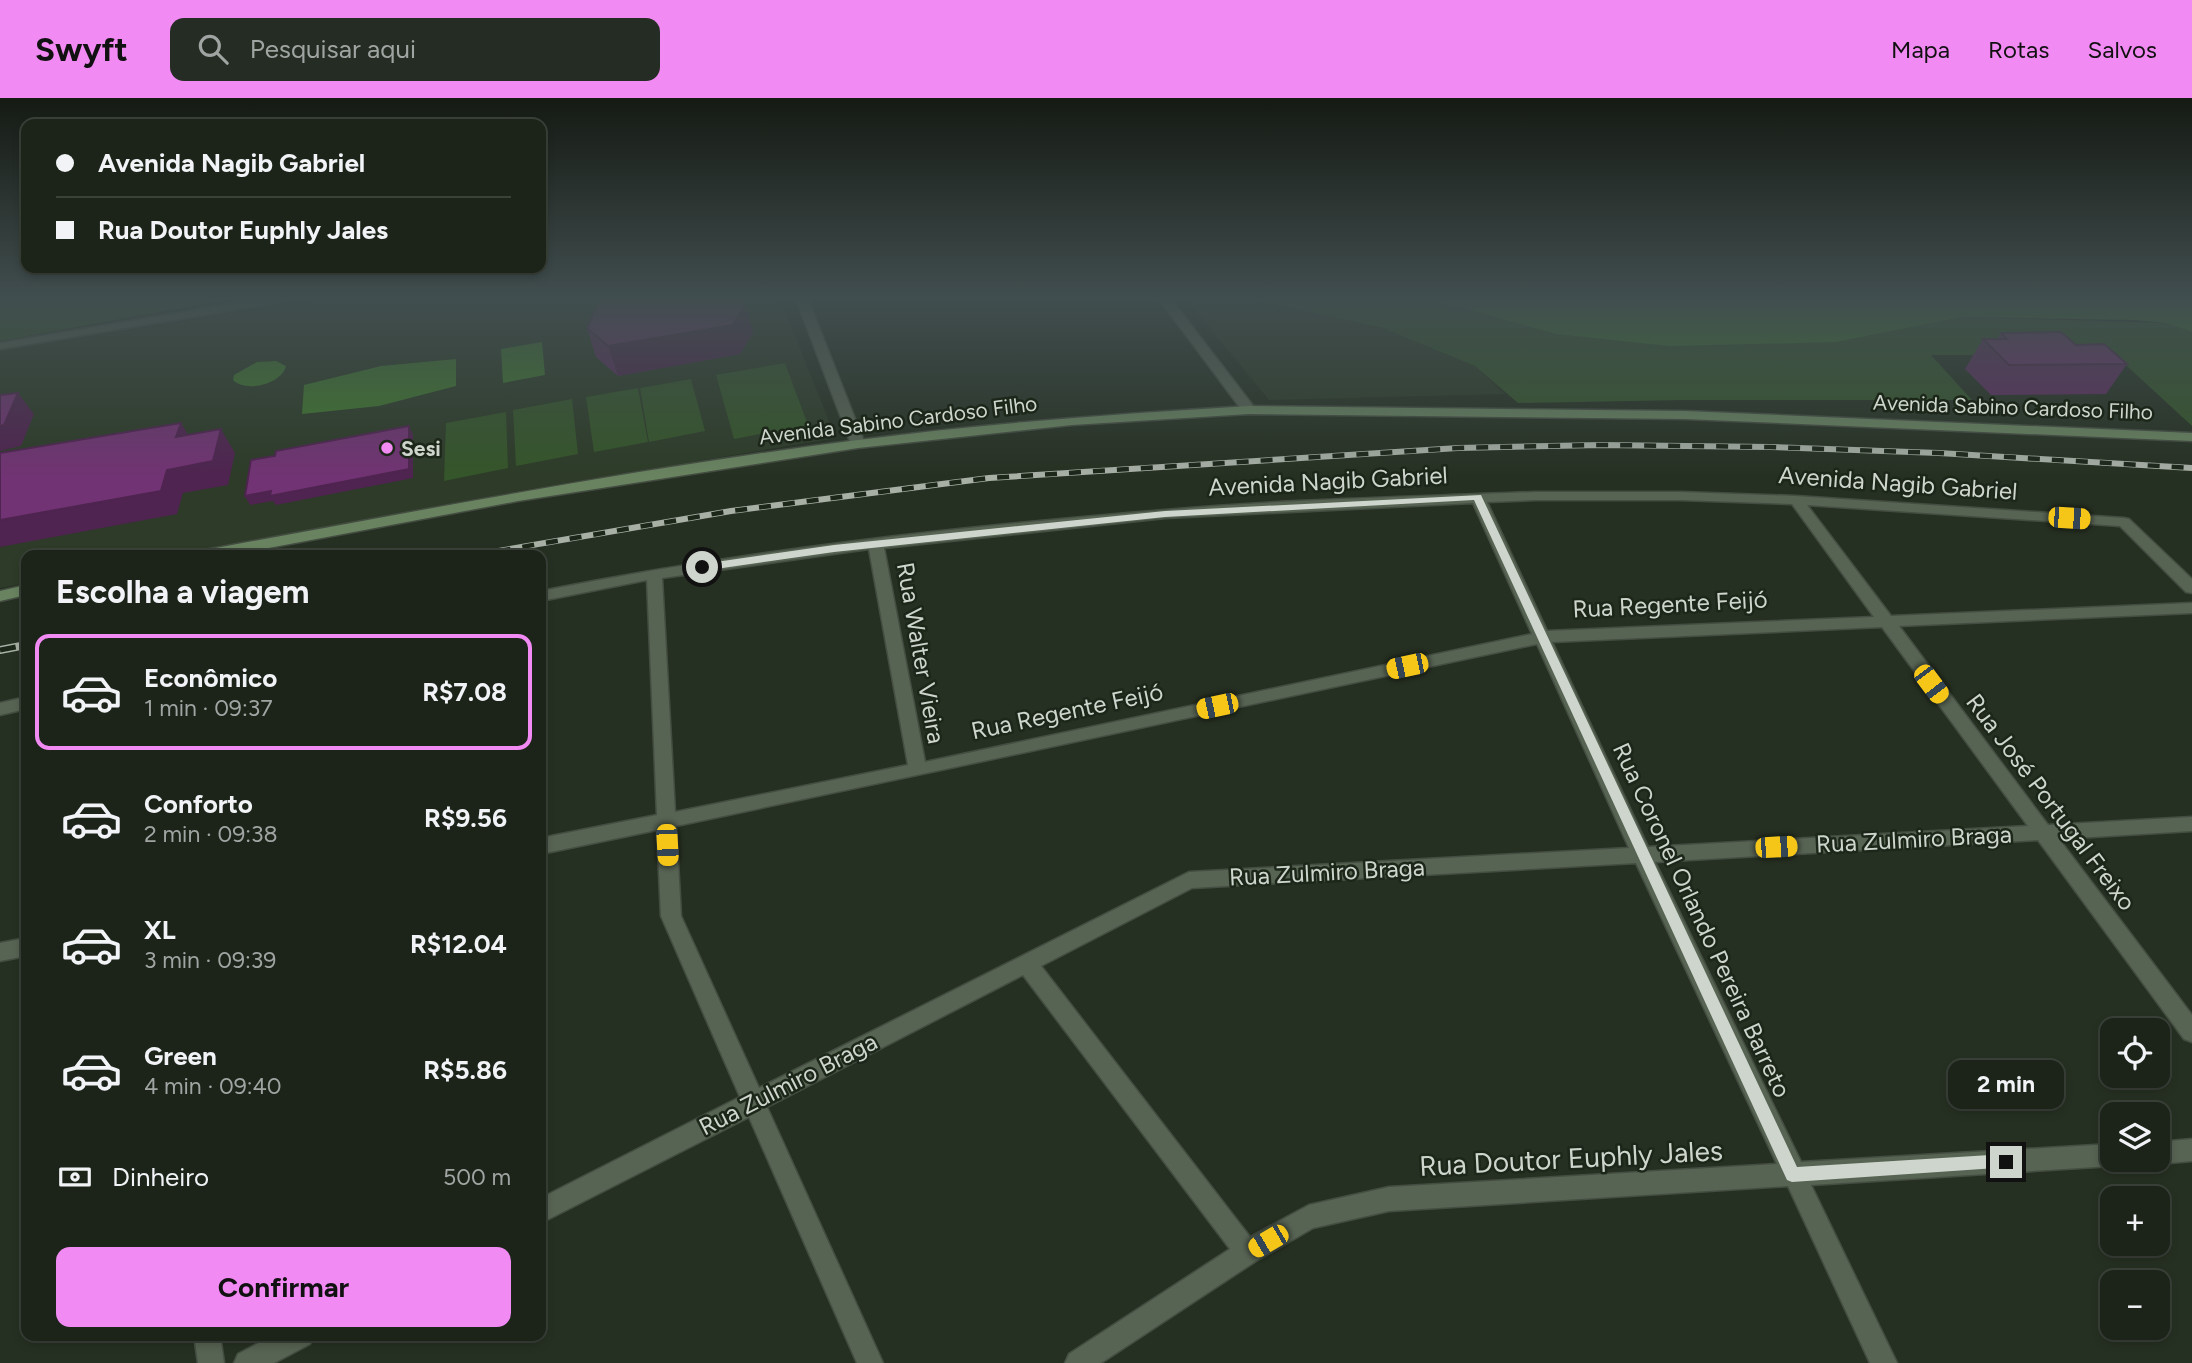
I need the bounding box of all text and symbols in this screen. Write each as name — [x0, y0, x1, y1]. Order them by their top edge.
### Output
search box — [170, 18, 660, 81]
text: Swyft — [35, 30, 128, 69]
icon: search — [194, 30, 232, 68]
text: Pesquisar aqui — [250, 33, 416, 65]
text: Mapa — [1891, 35, 1950, 64]
text: Rotas — [1988, 35, 2049, 64]
text: Salvos — [2087, 35, 2157, 64]
text: Avenida Nagib Gabriel — [98, 147, 365, 179]
text: Rua Doutor Euphly Jales — [98, 214, 388, 246]
street label: Avenida Sabino Cardoso Filho — [1873, 390, 2153, 424]
street label: Avenida Sabino Cardoso Filho — [757, 391, 1039, 449]
place label: Sesi — [401, 436, 441, 461]
marker: Sesi — [379, 440, 395, 456]
street label: Avenida Nagib Gabriel — [1208, 460, 1448, 502]
street label: Avenida Nagib Gabriel — [1778, 460, 2018, 506]
car — [2048, 506, 2091, 530]
route start — [686, 551, 718, 583]
street label: Rua Walter Vieira — [891, 560, 951, 746]
text: Escolha a viagem — [56, 573, 309, 611]
street label: Rua Regente Feijó — [1572, 584, 1768, 624]
car — [1385, 651, 1430, 681]
icon: car — [60, 661, 123, 724]
car — [1910, 661, 1953, 707]
text: Econômico — [144, 662, 277, 694]
text: R$7.08 — [422, 676, 507, 708]
street label: Rua Regente Feijó — [968, 677, 1166, 745]
street label: Rua José Portugal Freixo — [1960, 688, 2142, 916]
car — [1195, 691, 1240, 721]
text: 1 min · 09:37 — [144, 694, 273, 722]
street label: Rua Coronel Orlando Pereira Barreto — [1607, 738, 1797, 1102]
icon: car — [60, 787, 123, 850]
text: Conforto — [144, 788, 253, 820]
text: R$9.56 — [424, 802, 507, 834]
street label: Rua Zulmiro Braga — [1815, 819, 2013, 859]
text: 2 min · 09:38 — [144, 820, 278, 848]
car — [656, 823, 679, 867]
car — [1755, 835, 1798, 859]
street label: Rua Zulmiro Braga — [1228, 852, 1426, 892]
icon: car — [60, 913, 123, 976]
text: XL — [144, 914, 176, 946]
text: R$12.04 — [410, 928, 507, 960]
text: 3 min · 09:39 — [144, 946, 276, 974]
map controls — [2100, 1018, 2170, 1340]
button: locate — [2100, 1018, 2170, 1088]
street label: Rua Zulmiro Braga — [694, 1027, 882, 1141]
icon: car — [60, 1039, 123, 1102]
text: Green — [144, 1040, 217, 1072]
text: R$5.86 — [423, 1054, 507, 1086]
callout: 2 min — [1948, 1060, 2064, 1110]
text: 2 min — [1977, 1070, 2035, 1098]
text: 4 min · 09:40 — [144, 1072, 282, 1100]
button: layers — [2100, 1102, 2170, 1172]
street label: Rua Doutor Euphly Jales — [1418, 1133, 1724, 1183]
route end — [1990, 1146, 2022, 1178]
icon: cash — [56, 1158, 94, 1196]
text: Dinheiro — [112, 1161, 209, 1193]
text: 500 m — [443, 1163, 511, 1191]
button: + — [2100, 1186, 2170, 1256]
car — [1245, 1221, 1292, 1261]
button: Confirmar — [56, 1247, 511, 1327]
button: − — [2100, 1270, 2170, 1340]

